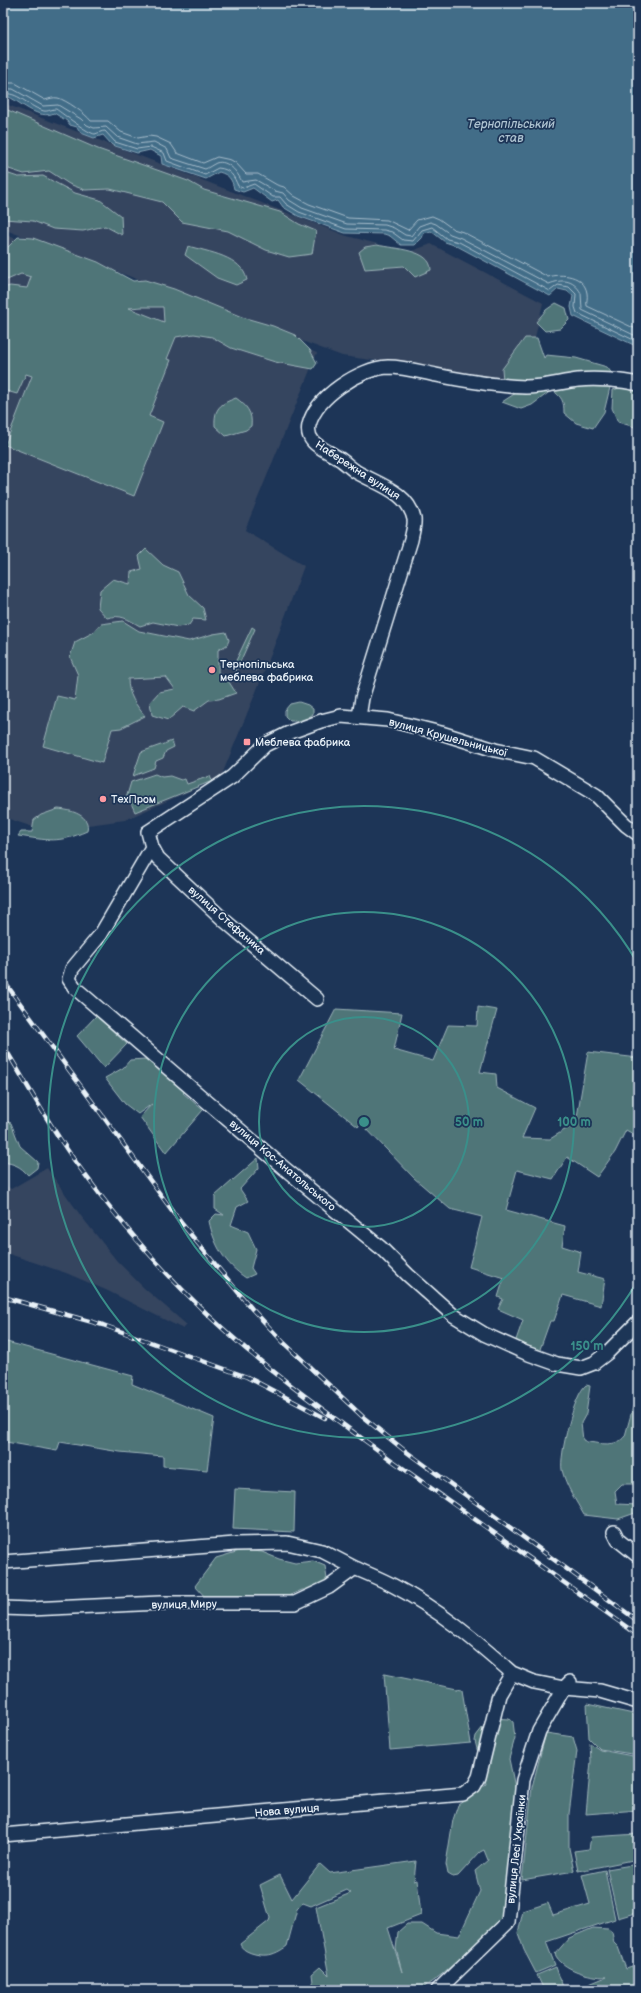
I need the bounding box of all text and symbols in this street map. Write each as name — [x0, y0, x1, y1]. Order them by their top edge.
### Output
water label: Тернопільський став — [467, 117, 555, 146]
street label: Набережна вулиця — [313, 438, 402, 503]
place label: Тернопільська меблева фабрика — [220, 658, 314, 684]
marker: Тернопільська меблева фабрика — [207, 665, 217, 675]
street label: вулиця Крушельницької — [387, 715, 509, 760]
place label: Меблева фабрика — [255, 736, 351, 749]
marker: Меблева фабрика — [242, 737, 252, 747]
place label: ТехПром — [111, 793, 156, 806]
marker: ТехПром — [98, 794, 108, 804]
street label: вулиця Стефаника — [186, 883, 268, 958]
centre of rings — [357, 1115, 371, 1129]
text: 50 m — [455, 1115, 483, 1130]
text: 100 m — [557, 1115, 591, 1130]
street label: вулиця Кос-Анатольського — [227, 1117, 339, 1214]
text: 150 m — [571, 1339, 603, 1354]
street label: вулиця Миру — [151, 1597, 217, 1612]
street label: вулиця Лесі Українки — [504, 1794, 529, 1904]
street label: Нова вулиця — [254, 1801, 320, 1820]

